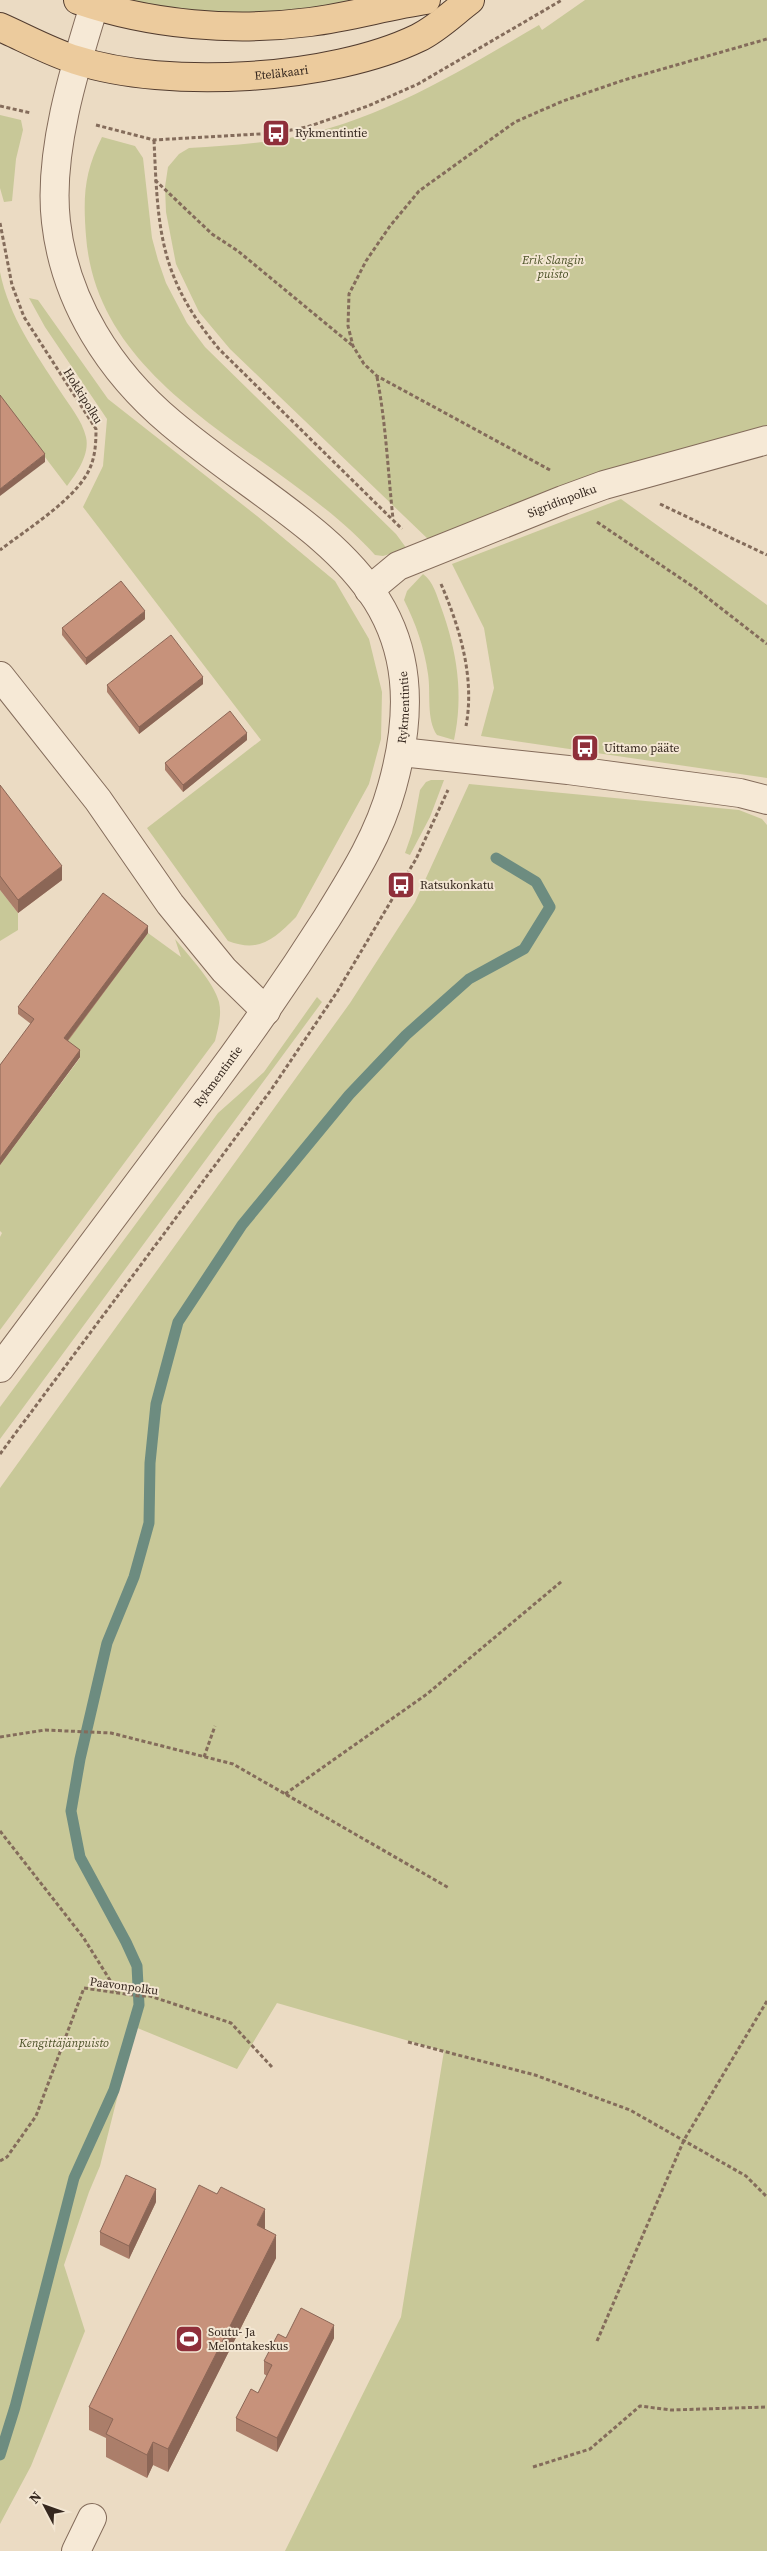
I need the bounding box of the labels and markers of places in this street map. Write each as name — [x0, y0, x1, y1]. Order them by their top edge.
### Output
bus stop icon: Rykmentintie — [261, 118, 291, 148]
place label: Rykmentintie — [295, 125, 367, 141]
bus stop icon: Uittamo pääte — [570, 733, 600, 763]
place label: Uittamo pääte — [604, 740, 679, 756]
bus stop icon: Ratsukonkatu — [386, 870, 416, 900]
place label: Ratsukonkatu — [420, 877, 494, 893]
sports icon: Soutu- Ja Melontakeskus — [174, 2324, 204, 2354]
place label: Soutu- Ja Melontakeskus — [208, 2324, 288, 2354]

